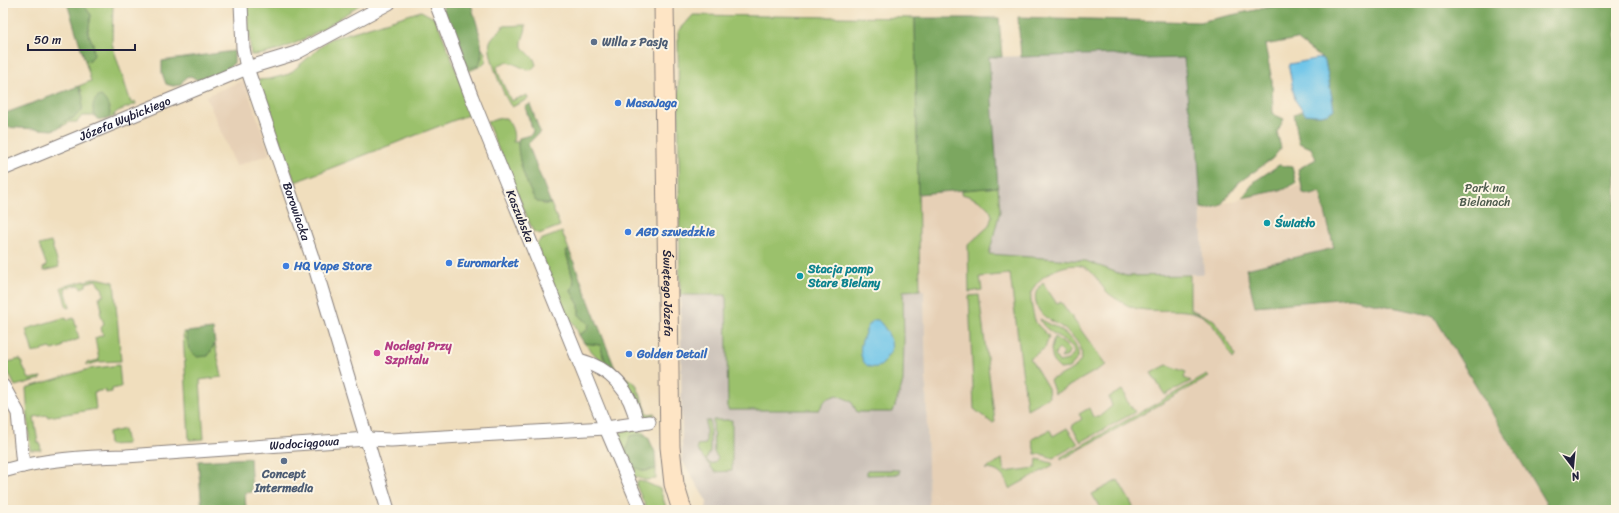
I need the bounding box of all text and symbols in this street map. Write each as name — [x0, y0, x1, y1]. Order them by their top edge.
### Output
scale bar — [28, 26, 135, 52]
text: 50 m — [34, 29, 61, 51]
place label: Willa z Pasją — [602, 31, 668, 53]
marker: Willa z Pasją — [589, 37, 599, 47]
street label: Józefa Wybickiego — [75, 90, 174, 148]
place label: MasaJaga — [625, 92, 677, 114]
marker: MasaJaga — [613, 98, 623, 108]
park label: Park na Bielanach — [1459, 177, 1511, 213]
street label: Borowiacka — [276, 179, 317, 245]
street label: Kaszubska — [499, 186, 541, 246]
place label: Światło — [1274, 212, 1315, 234]
marker: Światło — [1262, 218, 1272, 228]
place label: AGD szwedzkie — [635, 221, 715, 243]
marker: AGD szwedzkie — [623, 227, 633, 237]
street label: Świętego Józefa — [656, 249, 680, 337]
place label: Euromarket — [457, 252, 520, 274]
place label: HQ Vape Store — [293, 255, 373, 277]
marker: Euromarket — [444, 258, 454, 268]
place label: Stacja pomp Stare Bielany — [807, 258, 881, 294]
marker: HQ Vape Store — [281, 261, 291, 271]
marker: Stacja pomp Stare Bielany — [795, 271, 805, 281]
place label: Noclegi Przy Szpitalu — [384, 335, 452, 371]
place label: Golden Detail — [636, 343, 708, 365]
marker: Noclegi Przy Szpitalu — [372, 348, 382, 358]
marker: Golden Detail — [624, 349, 634, 359]
street label: Wodociągowa — [269, 430, 341, 457]
north arrow — [1553, 447, 1593, 487]
marker: Concept Intermedia — [279, 456, 289, 466]
place label: Concept Intermedia — [254, 463, 313, 499]
text: N — [1569, 466, 1583, 486]

